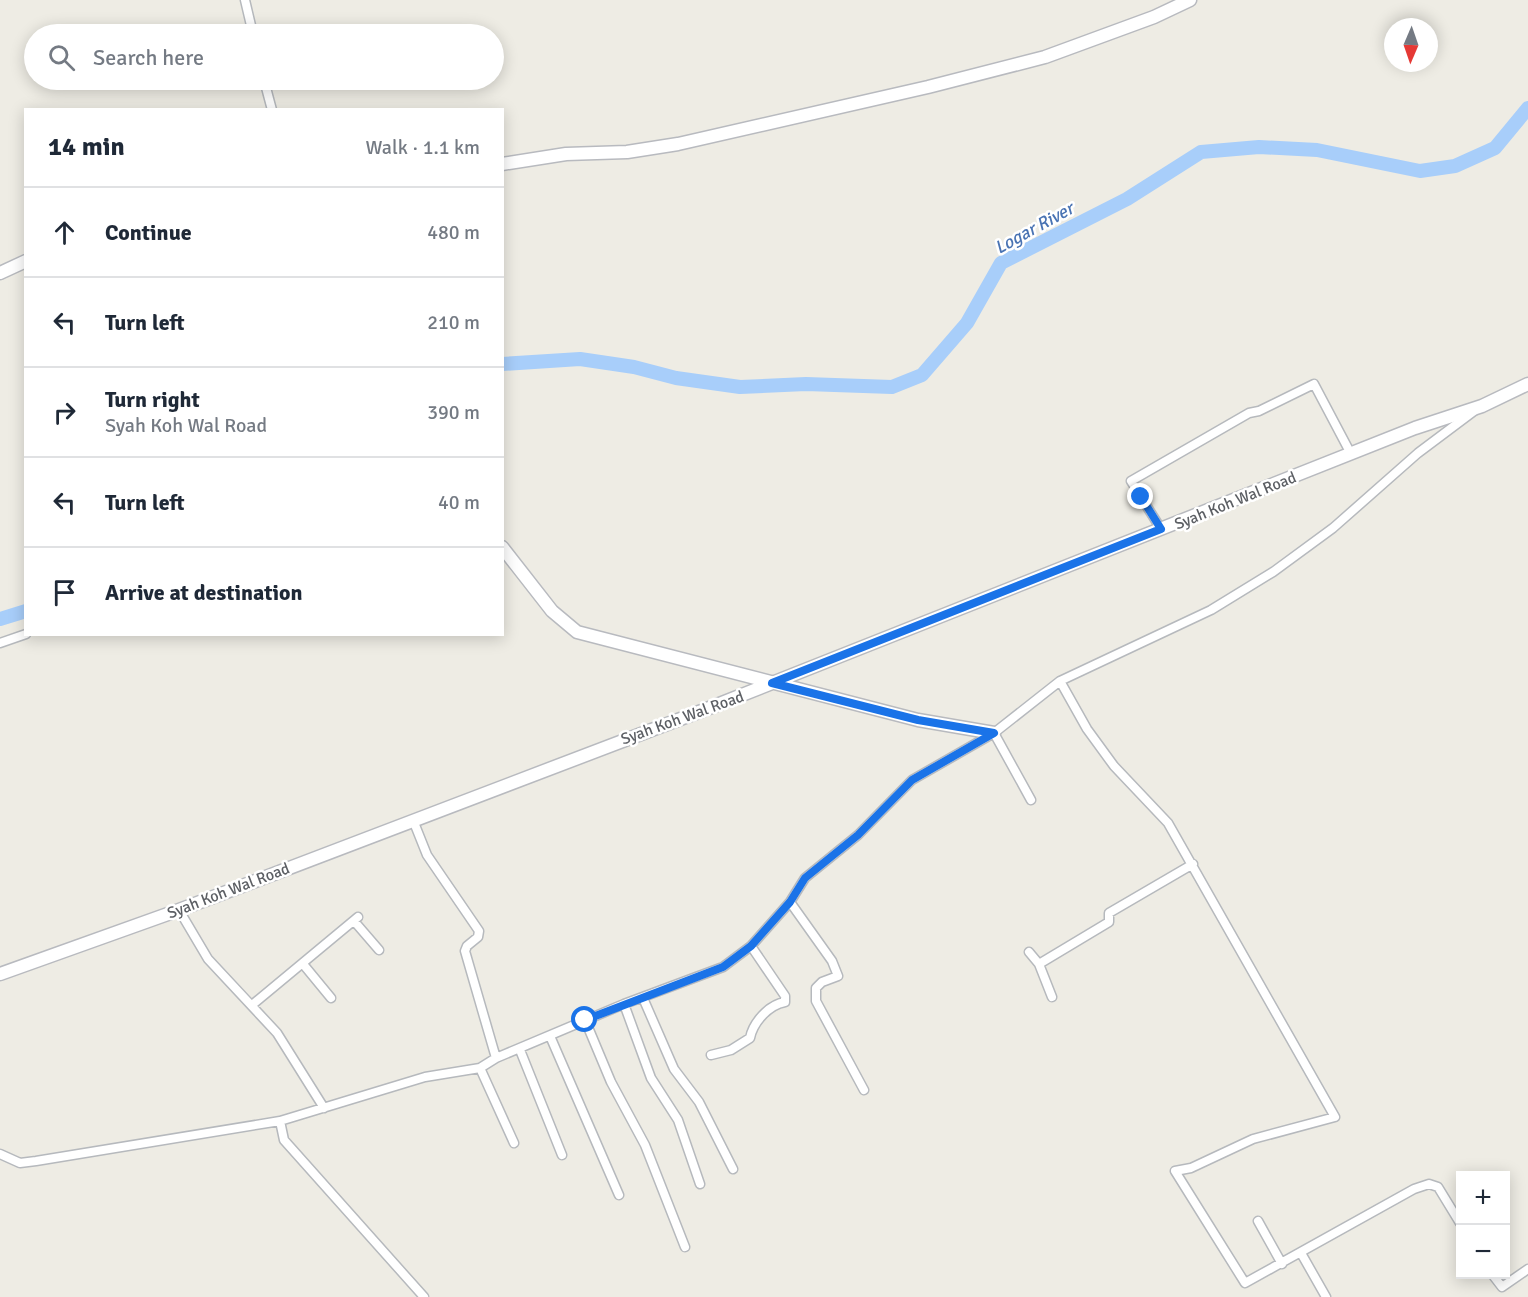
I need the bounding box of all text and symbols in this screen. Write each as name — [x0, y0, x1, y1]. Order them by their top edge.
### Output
north arrow — [1384, 18, 1438, 72]
search box — [24, 24, 504, 90]
icon: search — [45, 41, 78, 74]
text: Search here — [93, 44, 204, 71]
text: 14 min — [48, 131, 125, 163]
text: Walk · 1.1 km — [366, 135, 480, 160]
water label: Logar River — [991, 196, 1079, 259]
icon: ahead — [48, 216, 81, 249]
text: Continue — [105, 219, 192, 246]
text: 480 m — [427, 220, 480, 245]
icon: left — [48, 306, 81, 339]
text: Turn left — [105, 309, 185, 336]
text: 210 m — [427, 310, 480, 335]
text: Turn right — [105, 386, 200, 413]
icon: right — [48, 396, 81, 429]
text: 390 m — [427, 400, 480, 425]
text: Syah Koh Wal Road — [105, 413, 267, 438]
street label: Syah Koh Wal Road — [1172, 467, 1299, 534]
route end — [1127, 483, 1153, 509]
icon: left — [48, 486, 81, 519]
text: Turn left — [105, 489, 185, 516]
text: 40 m — [438, 490, 480, 515]
icon: arrive — [48, 576, 81, 609]
text: Arrive at destination — [105, 579, 302, 606]
street label: Syah Koh Wal Road — [618, 686, 747, 749]
street label: Syah Koh Wal Road — [164, 858, 292, 923]
route start — [571, 1006, 597, 1032]
map controls — [1456, 1171, 1510, 1279]
button: + — [1456, 1171, 1510, 1225]
button: − — [1456, 1225, 1510, 1279]

